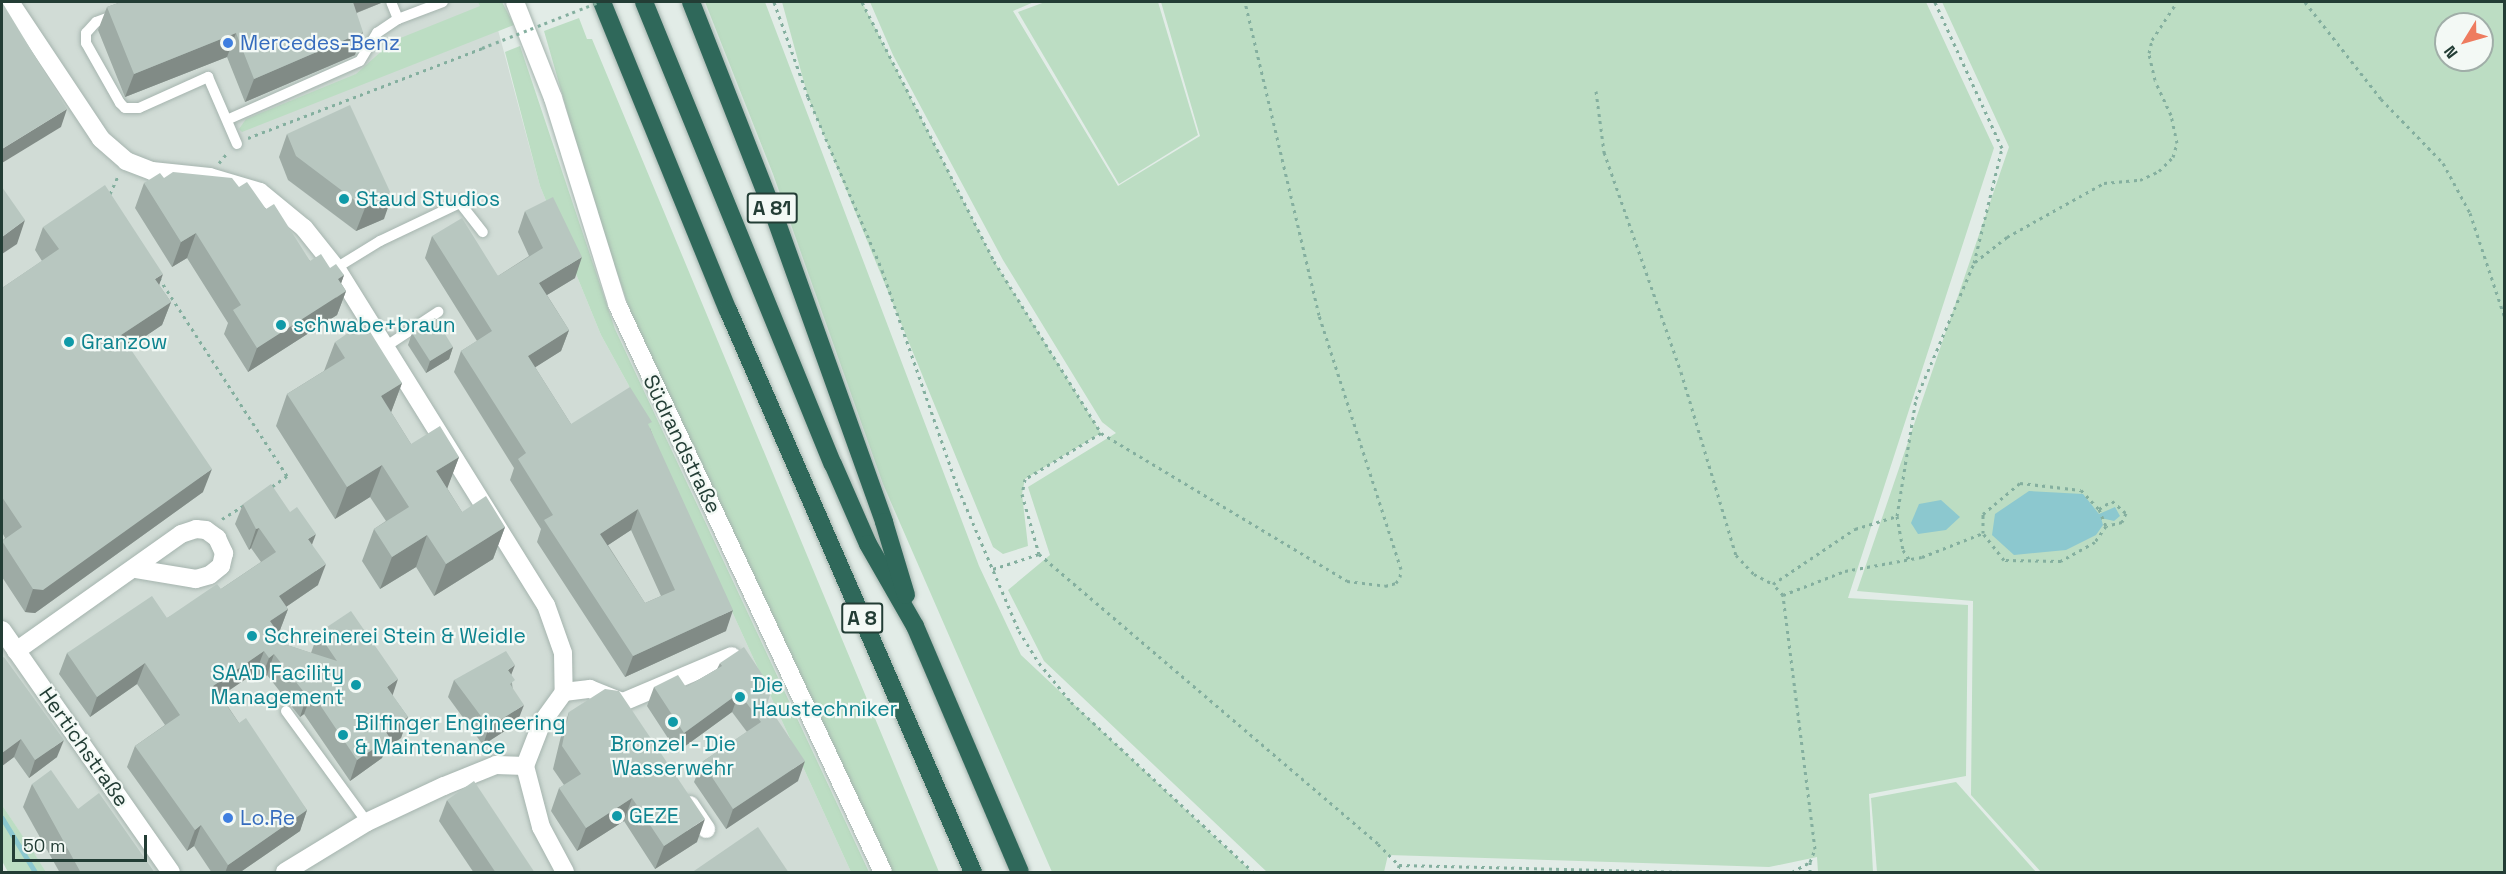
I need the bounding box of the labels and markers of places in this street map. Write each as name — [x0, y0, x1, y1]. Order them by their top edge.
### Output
place label: Mercedes-Benz — [240, 30, 400, 56]
marker: Mercedes-Benz — [221, 36, 235, 50]
place label: Staud Studios — [356, 186, 500, 212]
marker: Staud Studios — [337, 192, 351, 206]
place label: schwabe+braun — [293, 312, 456, 338]
marker: schwabe+braun — [274, 318, 288, 332]
place label: Granzow — [81, 329, 167, 355]
marker: Granzow — [62, 335, 76, 349]
place label: Schreinerei Stein & Weidle — [264, 623, 526, 649]
marker: Schreinerei Stein & Weidle — [245, 629, 259, 643]
place label: SAAD Facility Management — [210, 660, 344, 710]
place label: Die Haustechniker — [752, 672, 898, 722]
marker: SAAD Facility Management — [349, 678, 363, 692]
marker: Die Haustechniker — [733, 690, 747, 704]
place label: Bilfinger Engineering & Maintenance — [355, 710, 566, 760]
marker: Bronzel - Die Wasserwehr — [666, 715, 680, 729]
marker: Bilfinger Engineering & Maintenance — [336, 728, 350, 742]
place label: Bronzel - Die Wasserwehr — [609, 731, 737, 781]
place label: GEZE — [629, 803, 679, 829]
place label: Lo.Re — [240, 805, 295, 831]
marker: GEZE — [610, 809, 624, 823]
marker: Lo.Re — [221, 811, 235, 825]

